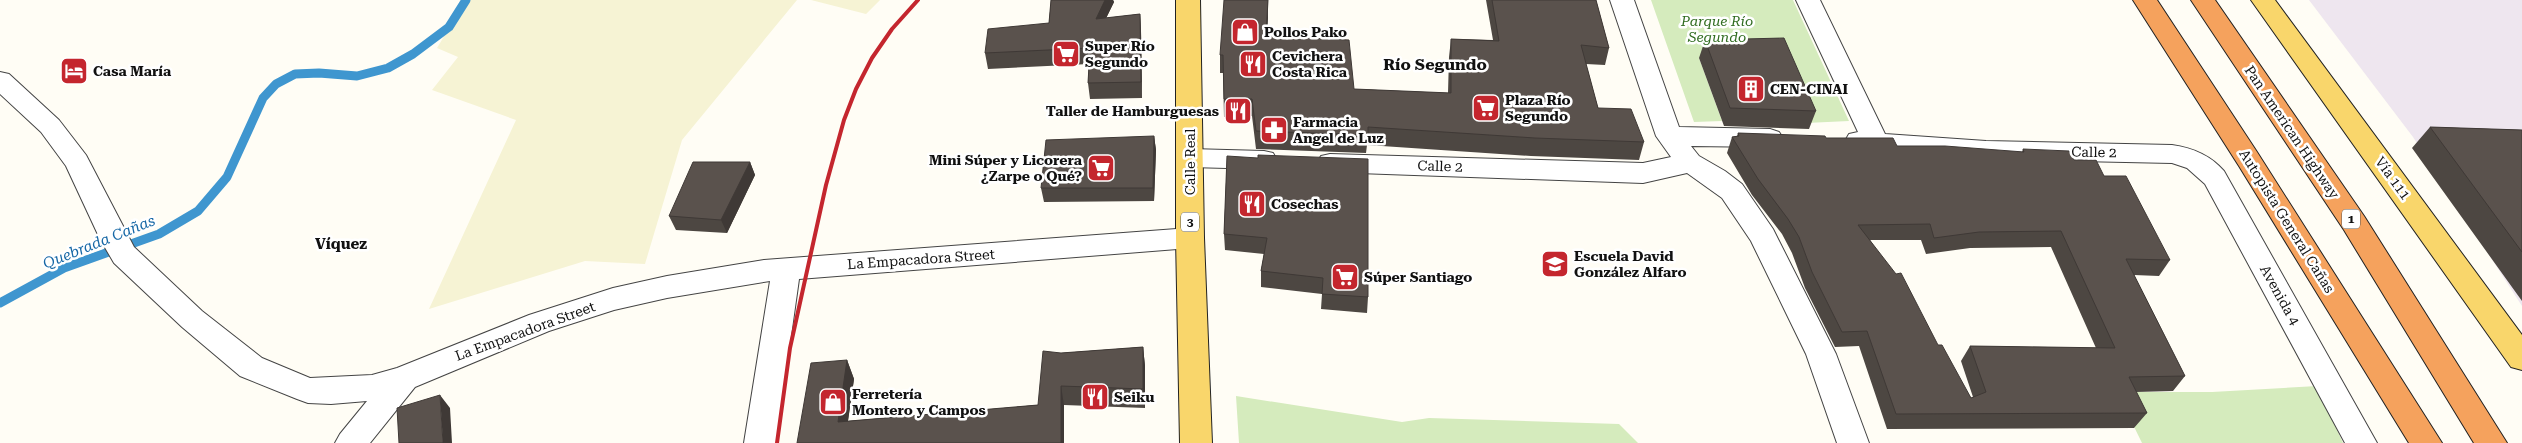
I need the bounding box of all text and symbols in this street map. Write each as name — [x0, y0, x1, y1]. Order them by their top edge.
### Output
park label: Parque Río Segundo — [1680, 13, 1753, 45]
shop icon: Pollos Pako — [1230, 17, 1260, 47]
place label: Pollos Pako — [1264, 24, 1347, 40]
place label: Super Río Segundo — [1085, 38, 1155, 70]
supermarket icon: Super Río Segundo — [1051, 39, 1081, 69]
place label: Cevichera Costa Rica — [1272, 48, 1348, 80]
restaurant icon: Cevichera Costa Rica — [1238, 49, 1268, 79]
district label: Río Segundo — [1383, 55, 1487, 74]
hotel icon: Casa María — [59, 56, 89, 86]
street label: Pan American Highway — [2241, 62, 2343, 202]
place label: Casa María — [93, 63, 172, 79]
building icon: CEN-CINAI — [1736, 74, 1766, 104]
place label: CEN-CINAI — [1770, 81, 1849, 97]
place label: Plaza Río Segundo — [1505, 92, 1571, 124]
supermarket icon: Plaza Río Segundo — [1471, 93, 1501, 123]
restaurant icon: Taller de Hamburguesas — [1223, 96, 1253, 126]
place label: Taller de Hamburguesas — [1046, 103, 1219, 119]
place label: Farmacia Angel de Luz — [1293, 114, 1384, 146]
pharmacy icon: Farmacia Angel de Luz — [1259, 115, 1289, 145]
street label: Calle Real — [1182, 128, 1198, 195]
street label: Calle 2 — [2071, 144, 2117, 160]
street label: Autopista General Cañas — [2236, 146, 2338, 296]
place label: Mini Súper y Licorera ¿Zarpe o Qué? — [929, 152, 1083, 184]
supermarket icon: Mini Súper y Licorera ¿Zarpe o Qué? — [1086, 153, 1116, 183]
street label: Vía 111 — [2372, 154, 2414, 203]
street label: Calle 2 — [1417, 157, 1463, 175]
restaurant icon: Cosechas — [1237, 189, 1267, 219]
place label: Cosechas — [1271, 196, 1338, 212]
road number: 1 — [2342, 210, 2360, 228]
water label: Quebrada Cañas — [40, 211, 158, 273]
road number: 3 — [1181, 212, 1199, 232]
district label: Víquez — [315, 235, 367, 253]
street label: La Empacadora Street — [847, 246, 995, 272]
place label: Escuela David González Alfaro — [1574, 248, 1687, 280]
school or university icon: Escuela David González Alfaro — [1540, 249, 1570, 279]
supermarket icon: Súper Santiago — [1330, 262, 1360, 292]
street label: Avenida 4 — [2257, 262, 2303, 328]
place label: Súper Santiago — [1364, 269, 1472, 285]
street label: La Empacadora Street — [453, 298, 597, 364]
restaurant icon: Seiku — [1080, 382, 1110, 412]
place label: Ferretería Montero y Campos — [852, 386, 986, 418]
shop icon: Ferretería Montero y Campos — [818, 387, 848, 417]
place label: Seiku — [1114, 389, 1155, 405]

